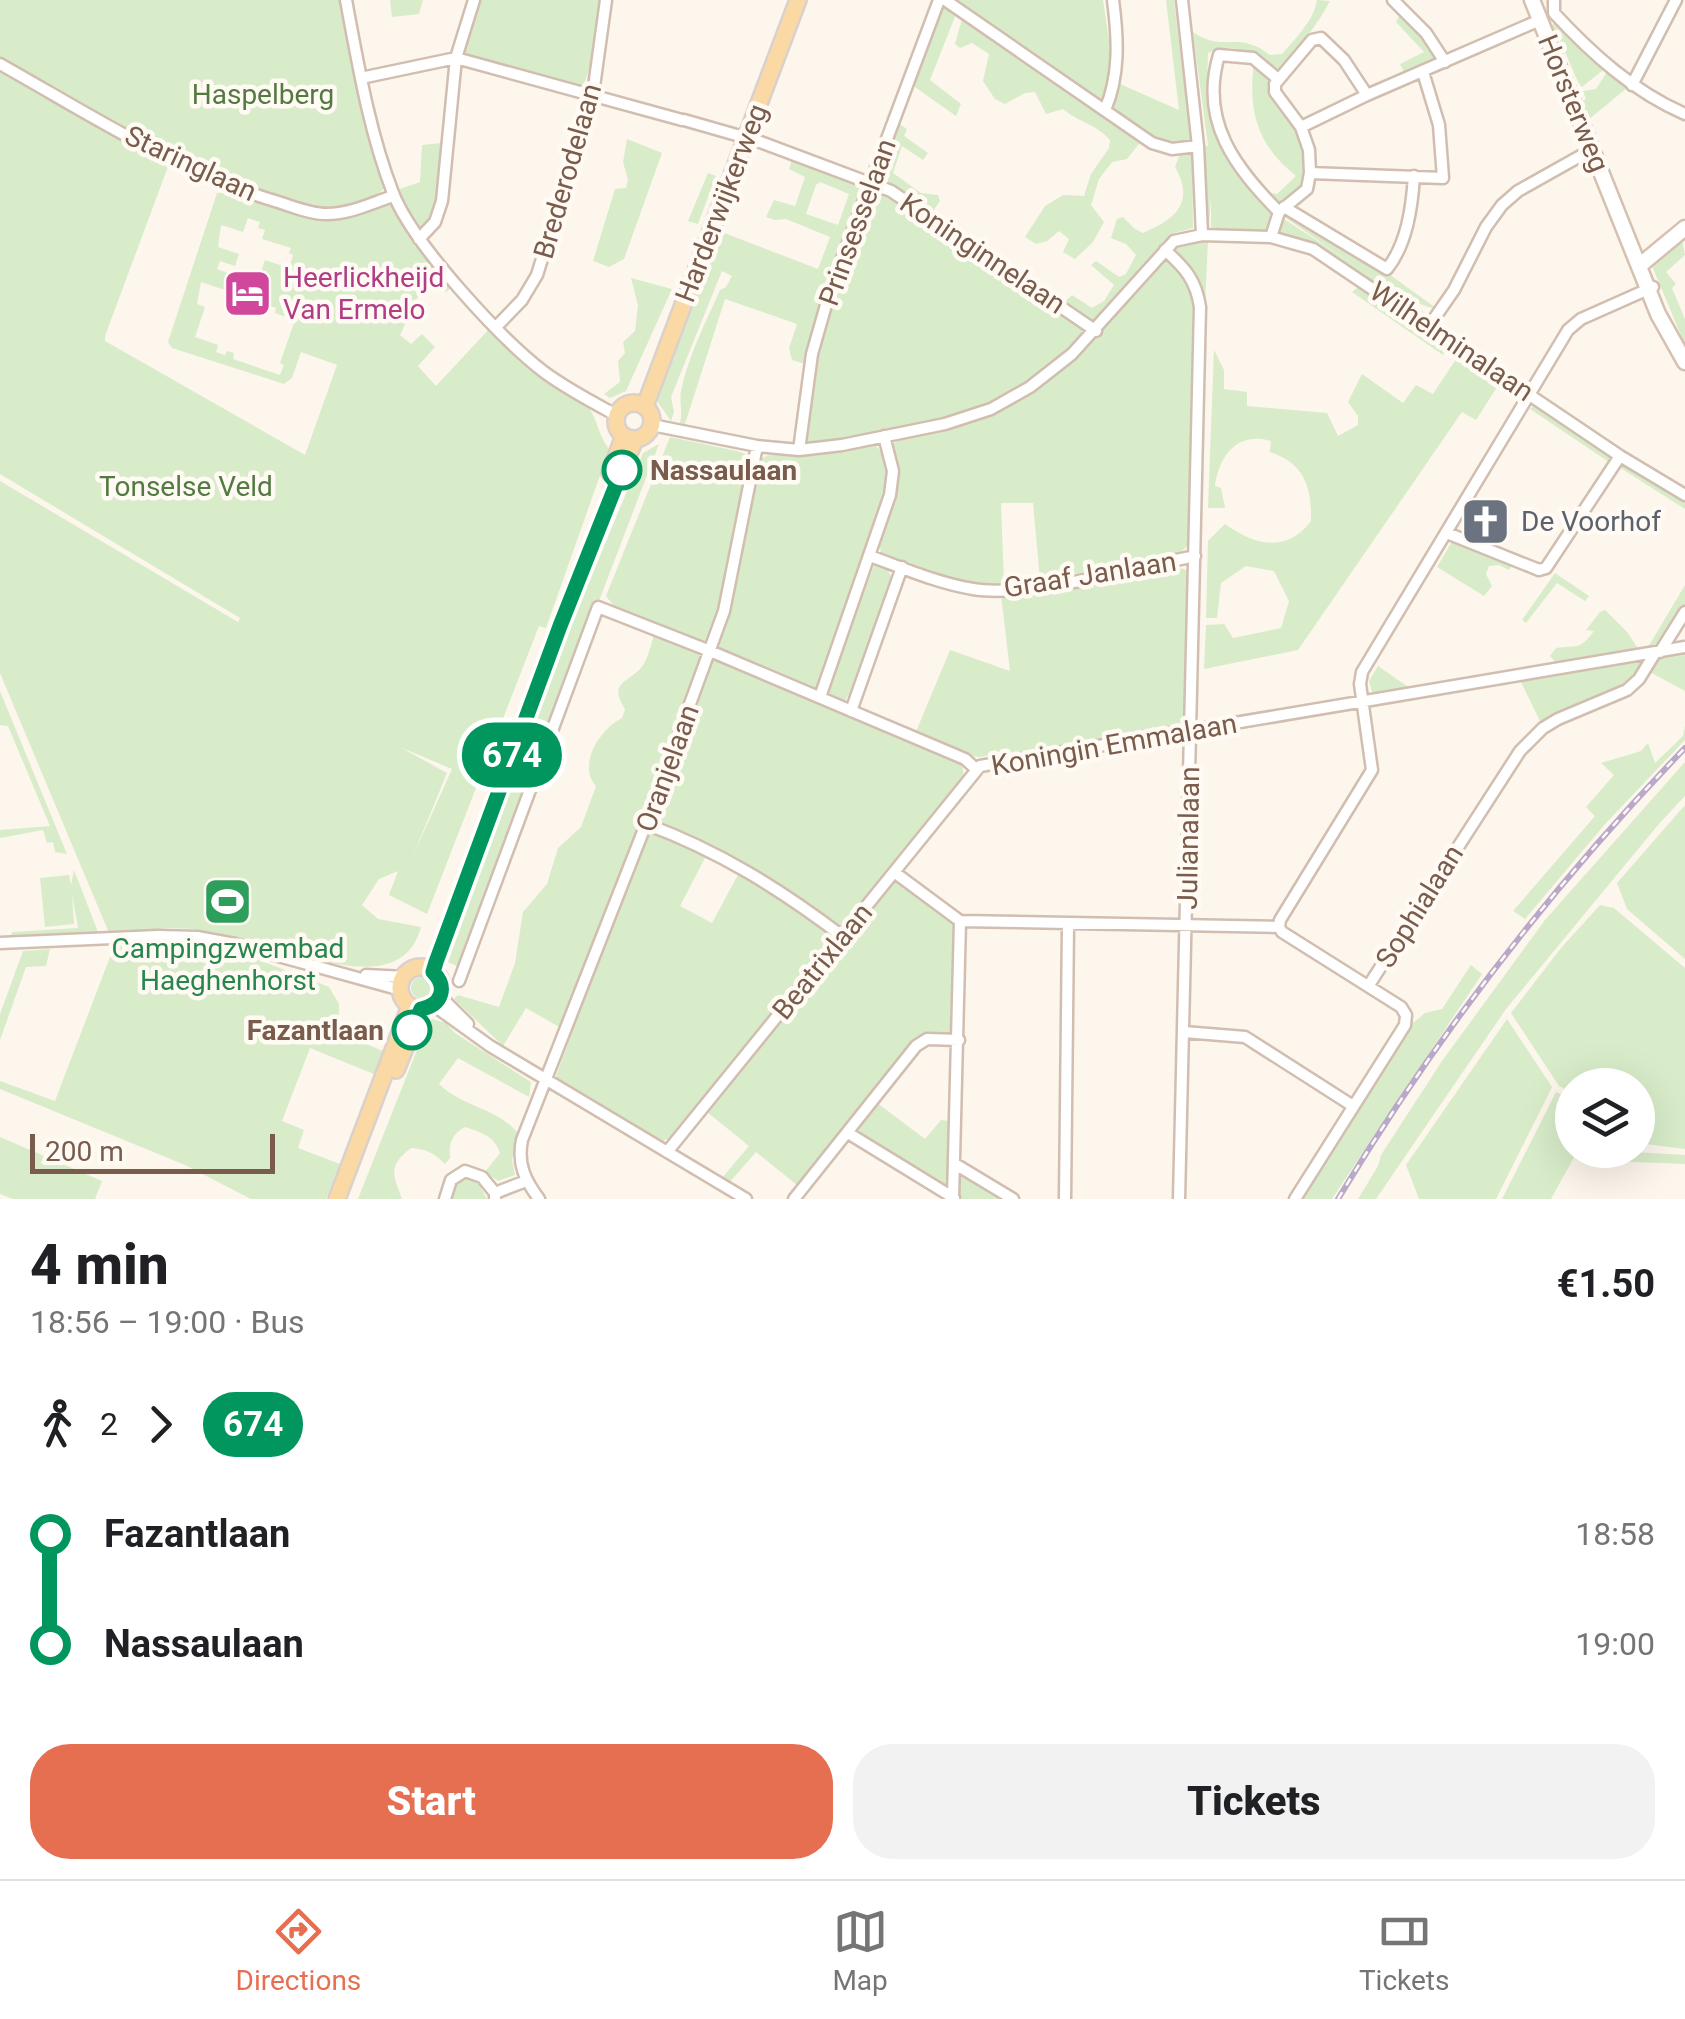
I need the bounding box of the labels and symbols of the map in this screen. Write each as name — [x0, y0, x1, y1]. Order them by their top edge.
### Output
street label: Horsterweg — [1531, 30, 1616, 177]
park label: Haspelberg — [192, 78, 334, 111]
street label: Brederodelaan — [527, 80, 608, 263]
street label: Harderwijkerweg — [669, 99, 774, 307]
street label: Staringlaan — [120, 119, 262, 208]
street label: Prinsesselaan — [812, 134, 903, 310]
street label: Koninginnelaan — [894, 186, 1072, 321]
place label: Heerlickheijd Van Ermelo — [283, 261, 444, 326]
hotel icon: Heerlickheijd Van Ermelo — [222, 267, 274, 319]
street label: Wilhelminalaan — [1364, 275, 1540, 408]
marker: Nassaulaan — [603, 451, 641, 489]
place label: Nassaulaan — [650, 454, 797, 487]
park label: Tonselse Veld — [99, 470, 273, 503]
church icon: De Voorhof — [1460, 495, 1512, 547]
place label: De Voorhof — [1521, 505, 1661, 538]
street label: Graaf Janlaan — [1002, 545, 1179, 604]
street label: Oranjelaan — [629, 700, 706, 836]
street label: Koningin Emmalaan — [989, 707, 1239, 782]
line badge: 674 — [454, 722, 570, 788]
street label: Julianalaan — [1171, 766, 1206, 910]
street label: Sophialaan — [1369, 839, 1470, 974]
sports icon: Campingzwembad Haeghenhorst — [202, 875, 254, 927]
street label: Beatrixlaan — [766, 897, 879, 1026]
place label: Campingzwembad Haeghenhorst — [112, 932, 344, 997]
marker: Fazantlaan — [393, 1011, 431, 1049]
place label: Fazantlaan — [247, 1014, 384, 1047]
scale bar — [30, 1129, 275, 1174]

